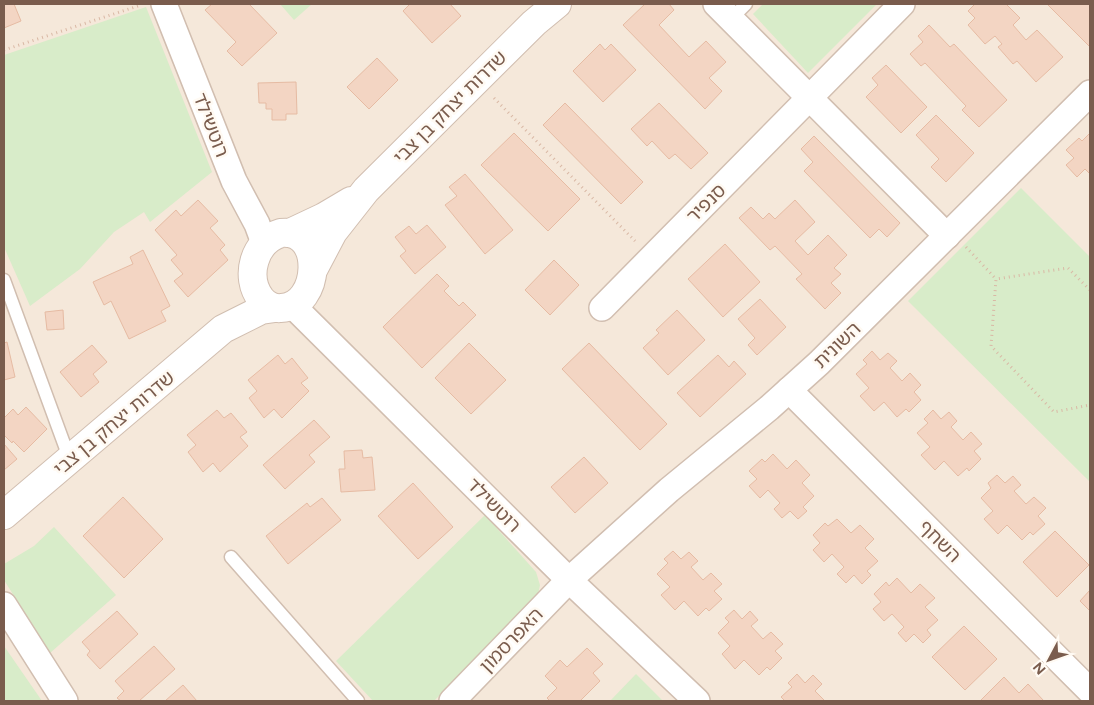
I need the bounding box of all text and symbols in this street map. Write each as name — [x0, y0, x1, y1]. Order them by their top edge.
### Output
street label: שדרות יצחק בן צבי — [389, 46, 511, 168]
street label: רוטשילד — [188, 90, 234, 160]
street label: סנפיר — [682, 179, 730, 227]
street label: השונית — [809, 317, 865, 373]
street label: שדרות יצחק בן צבי — [49, 366, 179, 480]
street label: רוטשילד — [462, 473, 526, 537]
street label: השחף — [914, 515, 966, 567]
street label: האפרסמון — [474, 603, 548, 677]
north arrow — [1024, 635, 1074, 685]
text: N — [1030, 659, 1050, 678]

